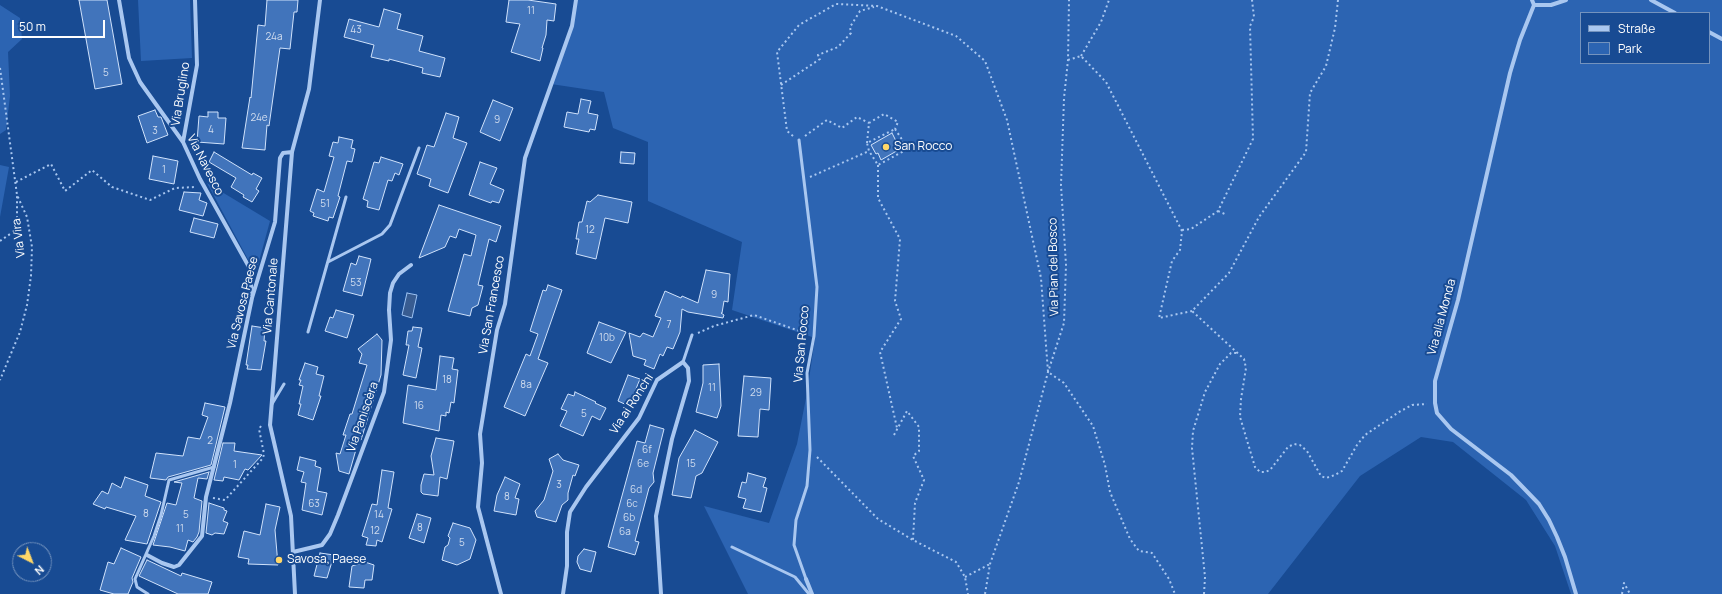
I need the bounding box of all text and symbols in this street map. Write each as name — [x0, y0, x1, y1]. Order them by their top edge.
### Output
house number: 11 — [527, 5, 535, 17]
scale bar — [14, 12, 107, 38]
legend — [1580, 12, 1710, 64]
text: 50 m — [19, 18, 46, 35]
text: Straße — [1618, 20, 1655, 37]
house number: 43 — [350, 24, 362, 36]
house number: 24a — [266, 31, 282, 43]
text: Park — [1618, 40, 1642, 57]
street label: Via Bruglino — [169, 61, 193, 127]
house number: 5 — [103, 67, 109, 79]
house number: 24e — [250, 112, 268, 124]
house number: 9 — [494, 114, 500, 126]
house number: 4 — [208, 124, 214, 136]
house number: 3 — [152, 125, 158, 137]
street label: Via Navesco — [184, 132, 226, 198]
place label: San Rocco — [894, 140, 952, 154]
marker: San Rocco — [881, 142, 891, 152]
house number: 1 — [162, 164, 166, 176]
house number: 51 — [320, 198, 330, 210]
street label: Via Vira — [9, 218, 29, 258]
street label: Via Pian del Bosco — [1046, 218, 1062, 316]
house number: 12 — [585, 224, 595, 236]
street label: Via Savosa Paese — [225, 255, 261, 351]
street label: Via San Francesco — [476, 255, 508, 355]
street label: Via Cantonale — [260, 257, 282, 335]
house number: 53 — [350, 277, 362, 289]
street label: Via alla Monda — [1425, 277, 1459, 357]
house number: 9 — [711, 289, 717, 301]
street label: Via San Rocco — [791, 305, 813, 383]
house number: 7 — [666, 319, 672, 331]
house number: 10b — [599, 332, 615, 344]
street label: Via ai Ronchi — [607, 371, 657, 437]
house number: 18 — [442, 374, 452, 386]
house number: 8a — [520, 379, 532, 391]
street label: Via Paniscèra — [344, 380, 382, 454]
house number: 11 — [708, 382, 716, 394]
house number: 29 — [750, 387, 762, 399]
house number: 16 — [414, 400, 424, 412]
house number: 5 — [581, 408, 587, 420]
house number: 2 — [207, 435, 213, 447]
house number: 6f — [642, 444, 652, 456]
house number: 6e — [637, 458, 649, 470]
house number: 15 — [686, 458, 696, 470]
house number: 1 — [233, 459, 237, 471]
house number: 3 — [556, 479, 562, 491]
house number: 6d — [630, 484, 642, 496]
house number: 8 — [504, 491, 510, 503]
house number: 63 — [308, 498, 320, 510]
house number: 6c — [626, 498, 638, 510]
house number: 8 — [143, 508, 149, 520]
house number: 5 — [183, 509, 189, 521]
house number: 14 — [374, 509, 384, 521]
house number: 6b — [623, 512, 635, 524]
house number: 8 — [417, 522, 423, 534]
house number: 11 — [176, 523, 184, 535]
house number: 12 — [370, 525, 380, 537]
house number: 6a — [619, 526, 631, 538]
house number: 5 — [459, 537, 465, 549]
north arrow — [12, 542, 52, 582]
place label: Savosa, Paese — [287, 553, 366, 567]
marker: Savosa, Paese — [274, 555, 284, 565]
text: N — [32, 562, 48, 579]

